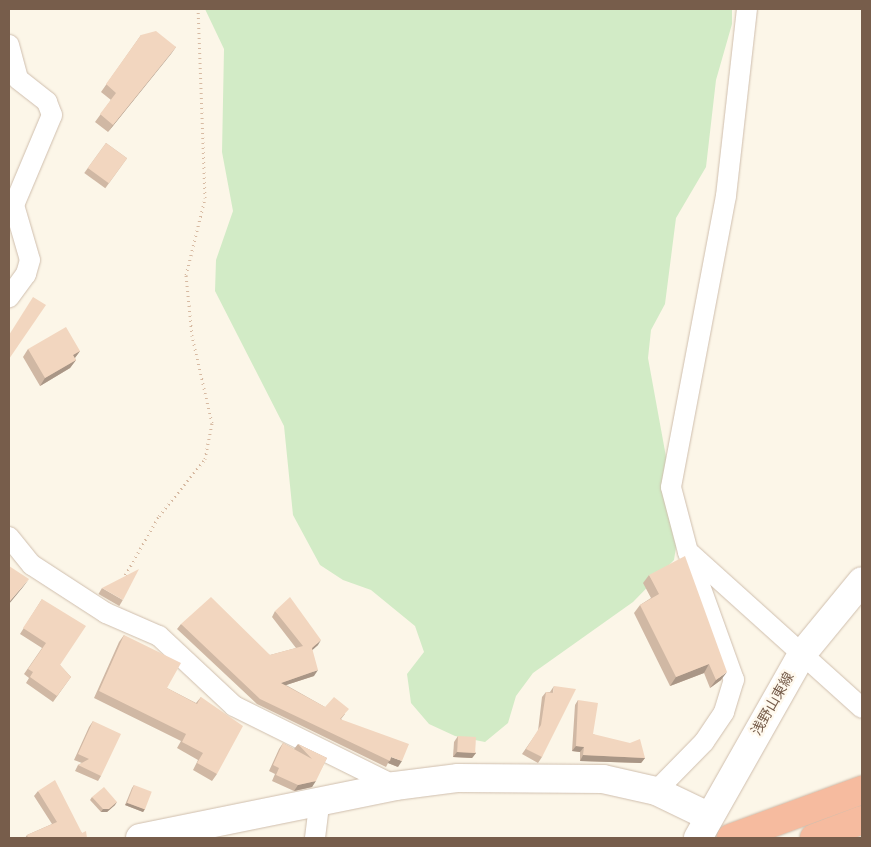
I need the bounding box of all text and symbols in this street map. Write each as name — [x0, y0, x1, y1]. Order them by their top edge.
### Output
street label: 浅野山東線 — [748, 669, 798, 739]

